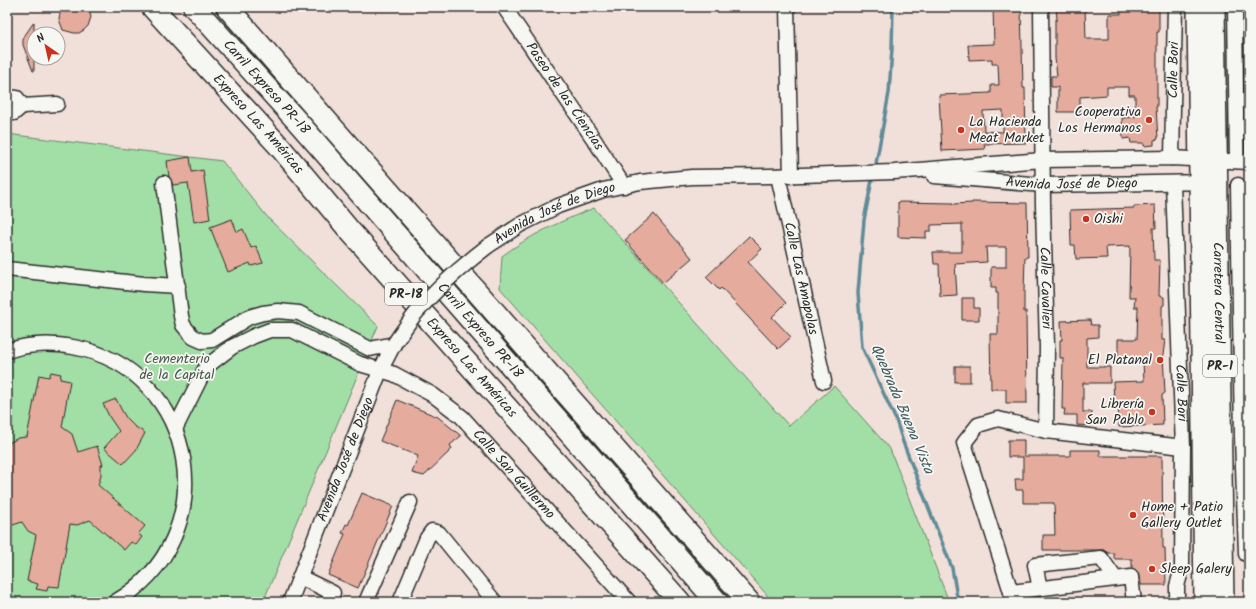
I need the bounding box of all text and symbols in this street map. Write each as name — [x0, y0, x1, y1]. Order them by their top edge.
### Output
north arrow — [26, 26, 66, 66]
text: N — [33, 29, 49, 48]
street label: Carril Expreso PR-18 — [218, 35, 316, 140]
street label: Paseo de las Ciencias — [520, 38, 609, 155]
street label: Calle Bori — [1162, 41, 1185, 99]
street label: Expreso Las Américas — [207, 69, 309, 179]
place label: Cooperativa Los Hermanos — [1058, 101, 1141, 139]
place label: La Hacienda Meat Market — [969, 111, 1045, 149]
marker: Cooperativa Los Hermanos — [1144, 115, 1154, 125]
marker: La Hacienda Meat Market — [956, 125, 966, 135]
street label: Avenida José de Diego — [1005, 171, 1138, 196]
street label: Avenida José de Diego — [489, 177, 618, 250]
place label: Oishi — [1094, 208, 1123, 230]
marker: Oishi — [1081, 214, 1091, 224]
street label: Calle Las Amapolas — [778, 220, 824, 337]
street label: Carretera Central — [1207, 242, 1230, 344]
street label: Calle Cavalieri — [1033, 246, 1058, 330]
street label: Carril Expreso PR-18 — [432, 278, 529, 384]
road number: PR-18 — [385, 283, 427, 305]
street label: Expreso Las Américas — [421, 313, 522, 423]
water label: Quebrada Buena Vista — [864, 340, 941, 479]
park label: Cementerio de la Capital — [140, 348, 215, 386]
place label: El Platanal — [1088, 349, 1153, 371]
marker: El Platanal — [1155, 355, 1165, 365]
road number: PR-1 — [1203, 355, 1237, 377]
street label: Calle Bori — [1169, 364, 1193, 422]
place label: Librería San Pablo — [1086, 393, 1144, 431]
street label: Avenida José de Diego — [311, 394, 380, 525]
marker: Librería San Pablo — [1147, 407, 1157, 417]
street label: Calle San Guillermo — [467, 424, 560, 524]
place label: Home + Patio Gallery Outlet — [1141, 496, 1223, 534]
marker: Home + Patio Gallery Outlet — [1128, 510, 1138, 520]
place label: Sleep Galery — [1160, 558, 1232, 580]
marker: Sleep Galery — [1147, 564, 1157, 574]

